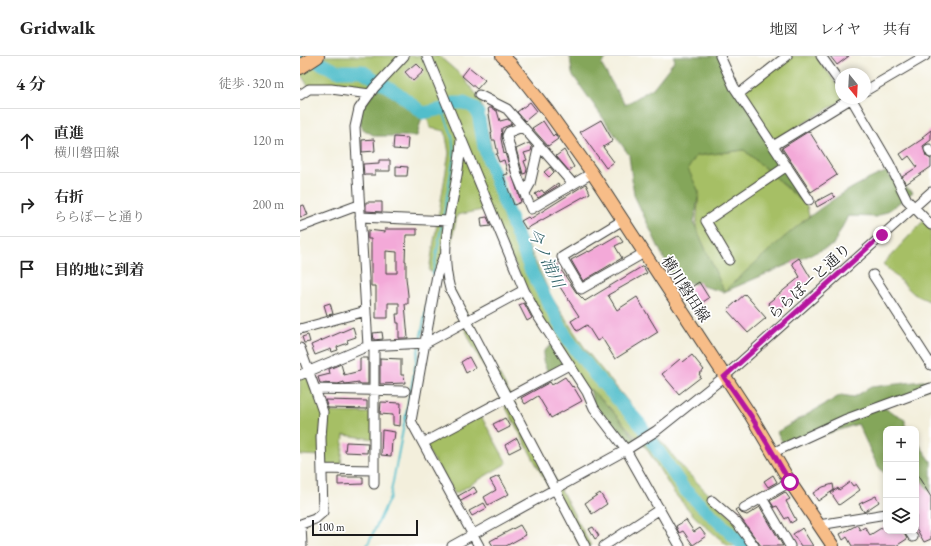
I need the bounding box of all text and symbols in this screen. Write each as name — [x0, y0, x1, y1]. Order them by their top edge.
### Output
text: Gridwalk — [20, 15, 95, 40]
text: 地図 — [770, 20, 798, 38]
text: レイヤ — [820, 20, 861, 38]
text: 共有 — [883, 20, 911, 38]
north arrow — [835, 68, 871, 104]
text: 4 分 — [16, 73, 46, 95]
text: 徒歩 · 320 m — [219, 75, 284, 92]
text: 直進 — [54, 123, 84, 142]
icon: ahead — [16, 130, 38, 152]
text: 120 m — [253, 132, 284, 149]
text: 横川磐田線 — [54, 144, 119, 161]
text: 右折 — [54, 187, 84, 206]
icon: right — [16, 194, 38, 216]
text: 200 m — [253, 196, 284, 213]
text: ららぽーと通り — [54, 208, 145, 225]
water label: 今ノ浦川 — [523, 225, 570, 293]
route end — [873, 226, 891, 244]
street label: ららぽーと通り — [764, 239, 854, 323]
street label: 横川磐田線 — [658, 252, 714, 326]
icon: arrive — [16, 258, 38, 280]
text: 目的地に到着 — [54, 260, 144, 279]
map controls — [883, 426, 919, 534]
button: + — [883, 426, 919, 462]
button: − — [883, 462, 919, 498]
route start — [781, 473, 799, 491]
button: layers — [883, 498, 919, 534]
scale bar — [312, 518, 418, 537]
text: 100 m — [318, 520, 345, 534]

